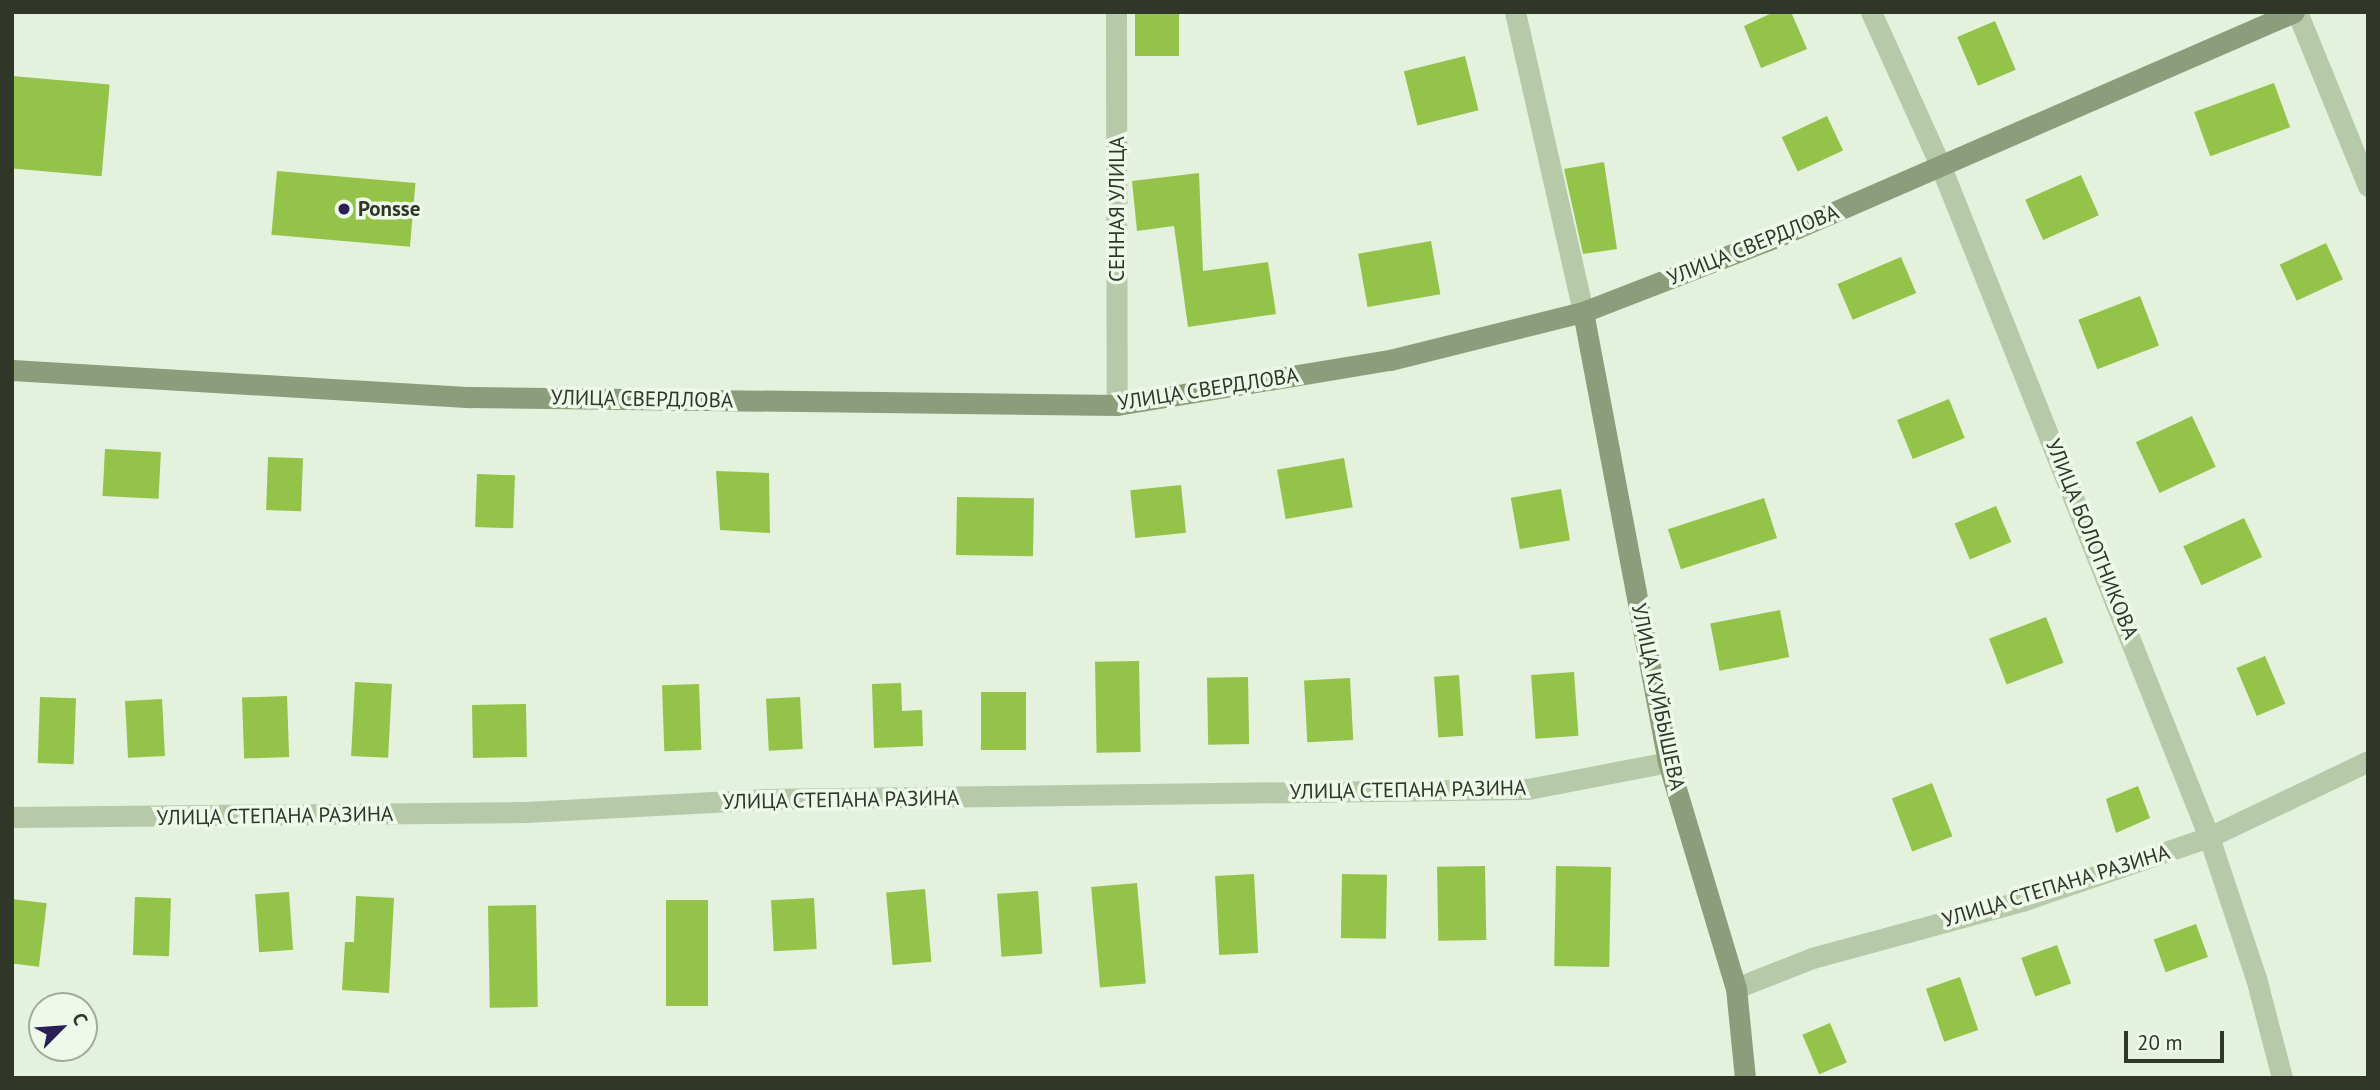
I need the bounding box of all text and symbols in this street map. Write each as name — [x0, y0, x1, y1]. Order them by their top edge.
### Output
street label: СЕННАЯ УЛИЦА — [1104, 136, 1130, 282]
place label: Ponsse — [358, 196, 420, 222]
street label: УЛИЦА СВЕРДЛОВА — [1663, 199, 1843, 291]
marker: Ponsse — [336, 201, 352, 217]
street label: УЛИЦА СВЕРДЛОВА — [1116, 362, 1300, 416]
street label: УЛИЦА СВЕРДЛОВА — [550, 385, 734, 413]
street label: УЛИЦА БОЛОТНИКОВА — [2040, 435, 2144, 643]
street label: УЛИЦА КУЙБЫШЕВА — [1626, 601, 1690, 793]
street label: УЛИЦА СТЕПАНА РАЗИНА — [1289, 775, 1527, 805]
street label: УЛИЦА СТЕПАНА РАЗИНА — [722, 785, 960, 815]
street label: УЛИЦА СТЕПАНА РАЗИНА — [156, 801, 394, 831]
street label: УЛИЦА СТЕПАНА РАЗИНА — [1938, 839, 2174, 933]
north arrow — [28, 992, 98, 1062]
text: С — [67, 1009, 93, 1029]
scale bar — [2128, 1016, 2228, 1060]
text: 20 m — [2137, 1029, 2183, 1056]

